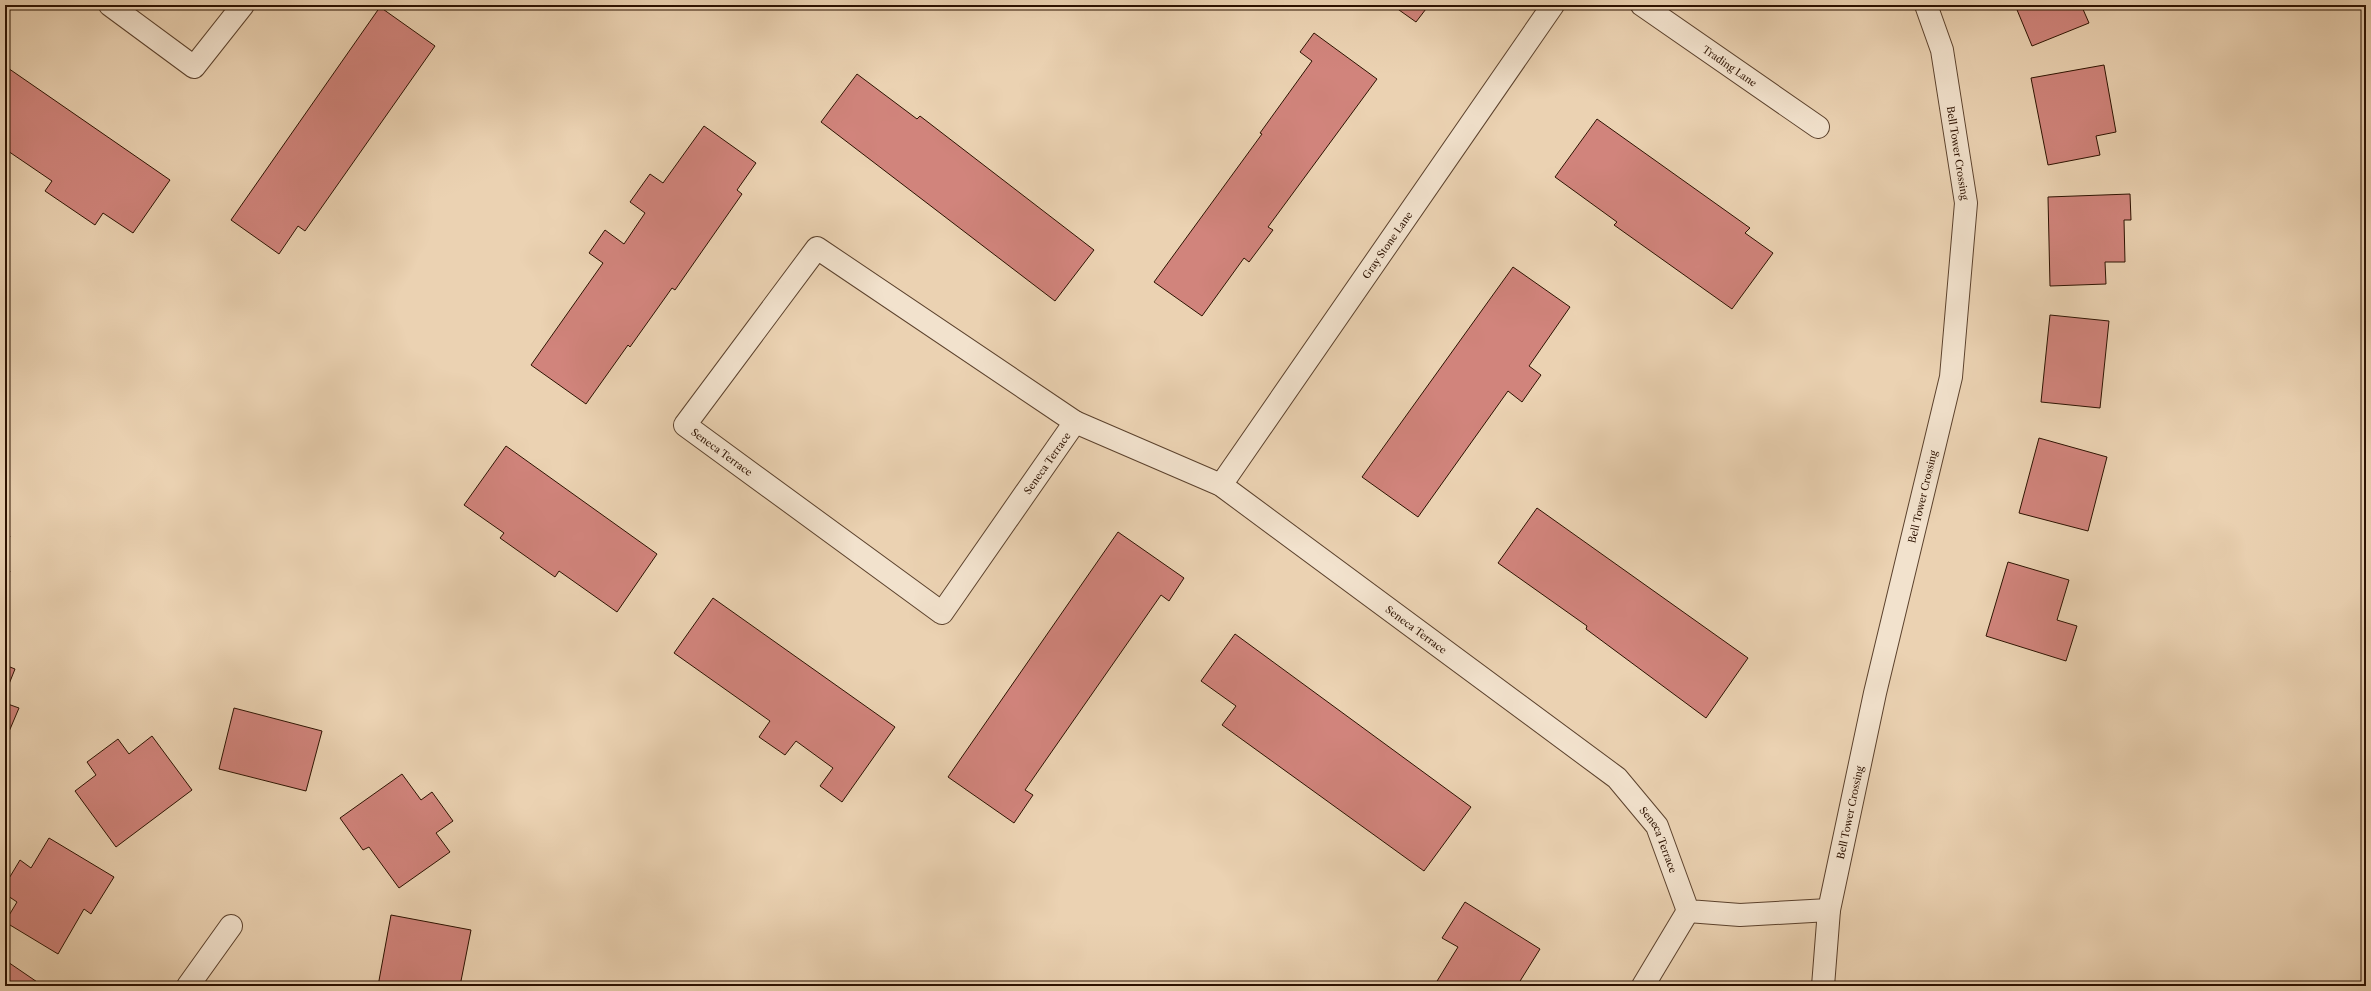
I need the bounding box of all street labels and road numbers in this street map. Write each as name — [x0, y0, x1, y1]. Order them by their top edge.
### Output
street label: Trading Lane — [1700, 43, 1760, 90]
street label: Bell Tower Crossing — [1944, 105, 1971, 202]
street label: Gray Stone Lane — [1360, 209, 1416, 281]
street label: Seneca Terrace — [688, 426, 755, 479]
street label: Seneca Terrace — [1021, 429, 1074, 497]
street label: Bell Tower Crossing — [1905, 448, 1940, 544]
street label: Seneca Terrace — [1383, 603, 1450, 657]
street label: Bell Tower Crossing — [1834, 764, 1867, 860]
street label: Seneca Terrace — [1637, 804, 1680, 875]

